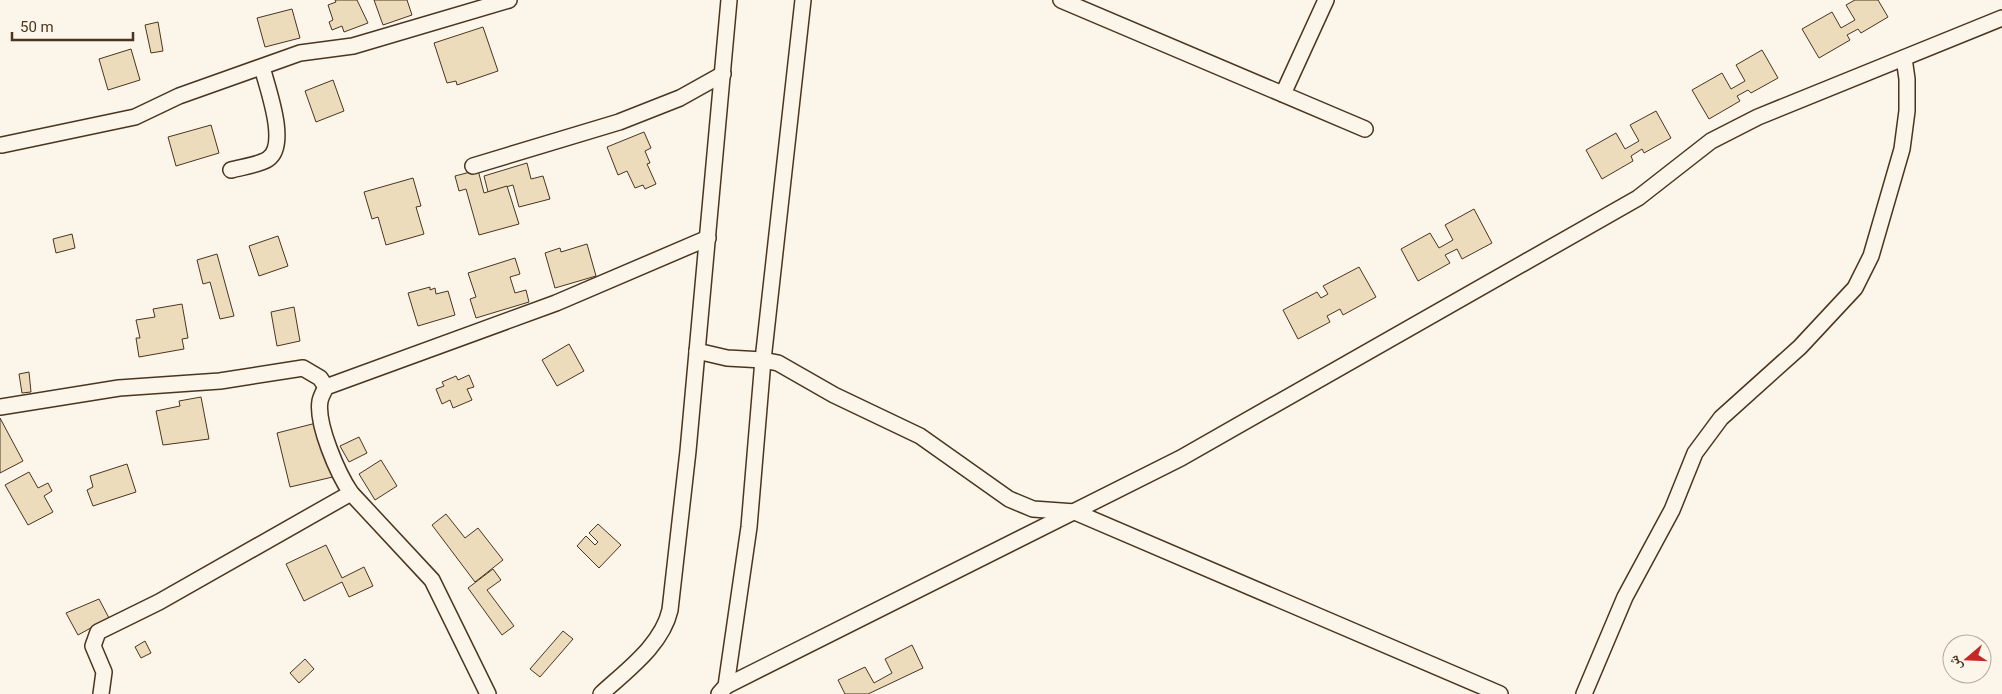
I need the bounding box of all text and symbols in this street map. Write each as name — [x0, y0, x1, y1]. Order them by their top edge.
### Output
scale bar — [12, 10, 134, 42]
text: 50 m — [20, 18, 54, 36]
north arrow — [1942, 634, 1992, 684]
text: ش — [1945, 653, 1966, 673]

